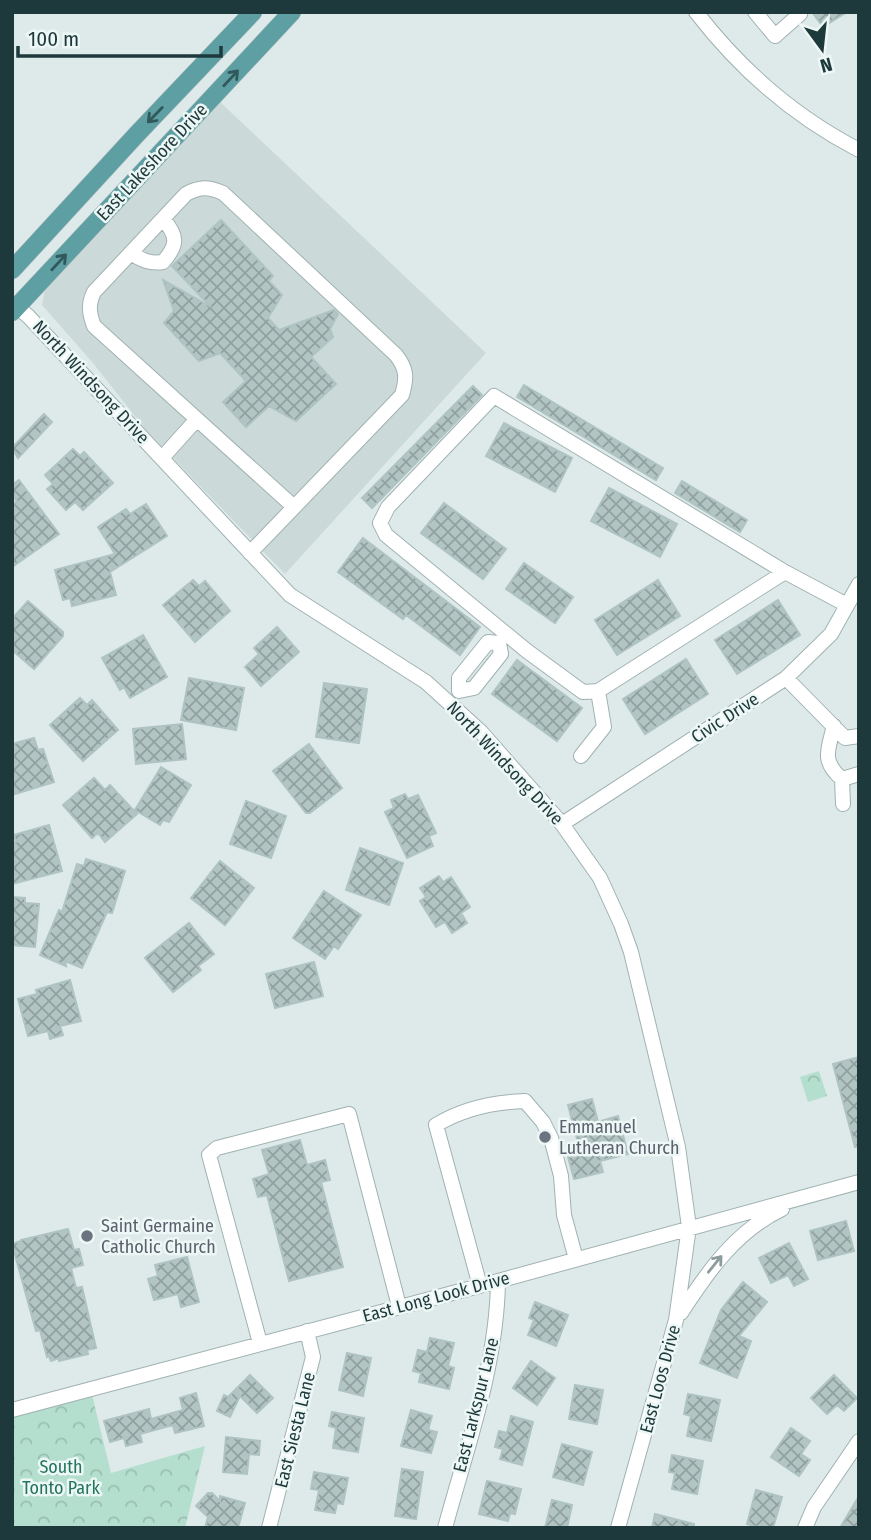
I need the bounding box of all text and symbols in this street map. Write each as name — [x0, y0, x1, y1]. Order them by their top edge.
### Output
scale bar — [18, 14, 220, 58]
north arrow — [787, 14, 857, 84]
text: 100 m — [28, 26, 79, 52]
text: N — [818, 52, 835, 78]
one-way arrow — [223, 69, 239, 87]
street label: East Lakeshore Drive — [92, 99, 212, 225]
one-way arrow — [147, 106, 164, 123]
one-way arrow — [51, 253, 67, 271]
street label: North Windsong Drive — [28, 316, 154, 448]
street label: Civic Drive — [687, 688, 763, 748]
street label: North Windsong Drive — [442, 697, 568, 829]
place label: Emmanuel Lutheran Church — [559, 1116, 679, 1159]
marker: Emmanuel Lutheran Church — [537, 1129, 553, 1145]
place label: Saint Germaine Catholic Church — [101, 1215, 216, 1258]
marker: Saint Germaine Catholic Church — [79, 1228, 95, 1244]
one-way arrow — [707, 1256, 722, 1274]
street label: East Long Look Drive — [360, 1267, 512, 1327]
street label: East Loos Drive — [635, 1322, 685, 1436]
street label: East Larkspur Lane — [449, 1335, 503, 1475]
street label: East Siesta Lane — [270, 1370, 320, 1490]
park label: South Tonto Park — [22, 1456, 100, 1499]

